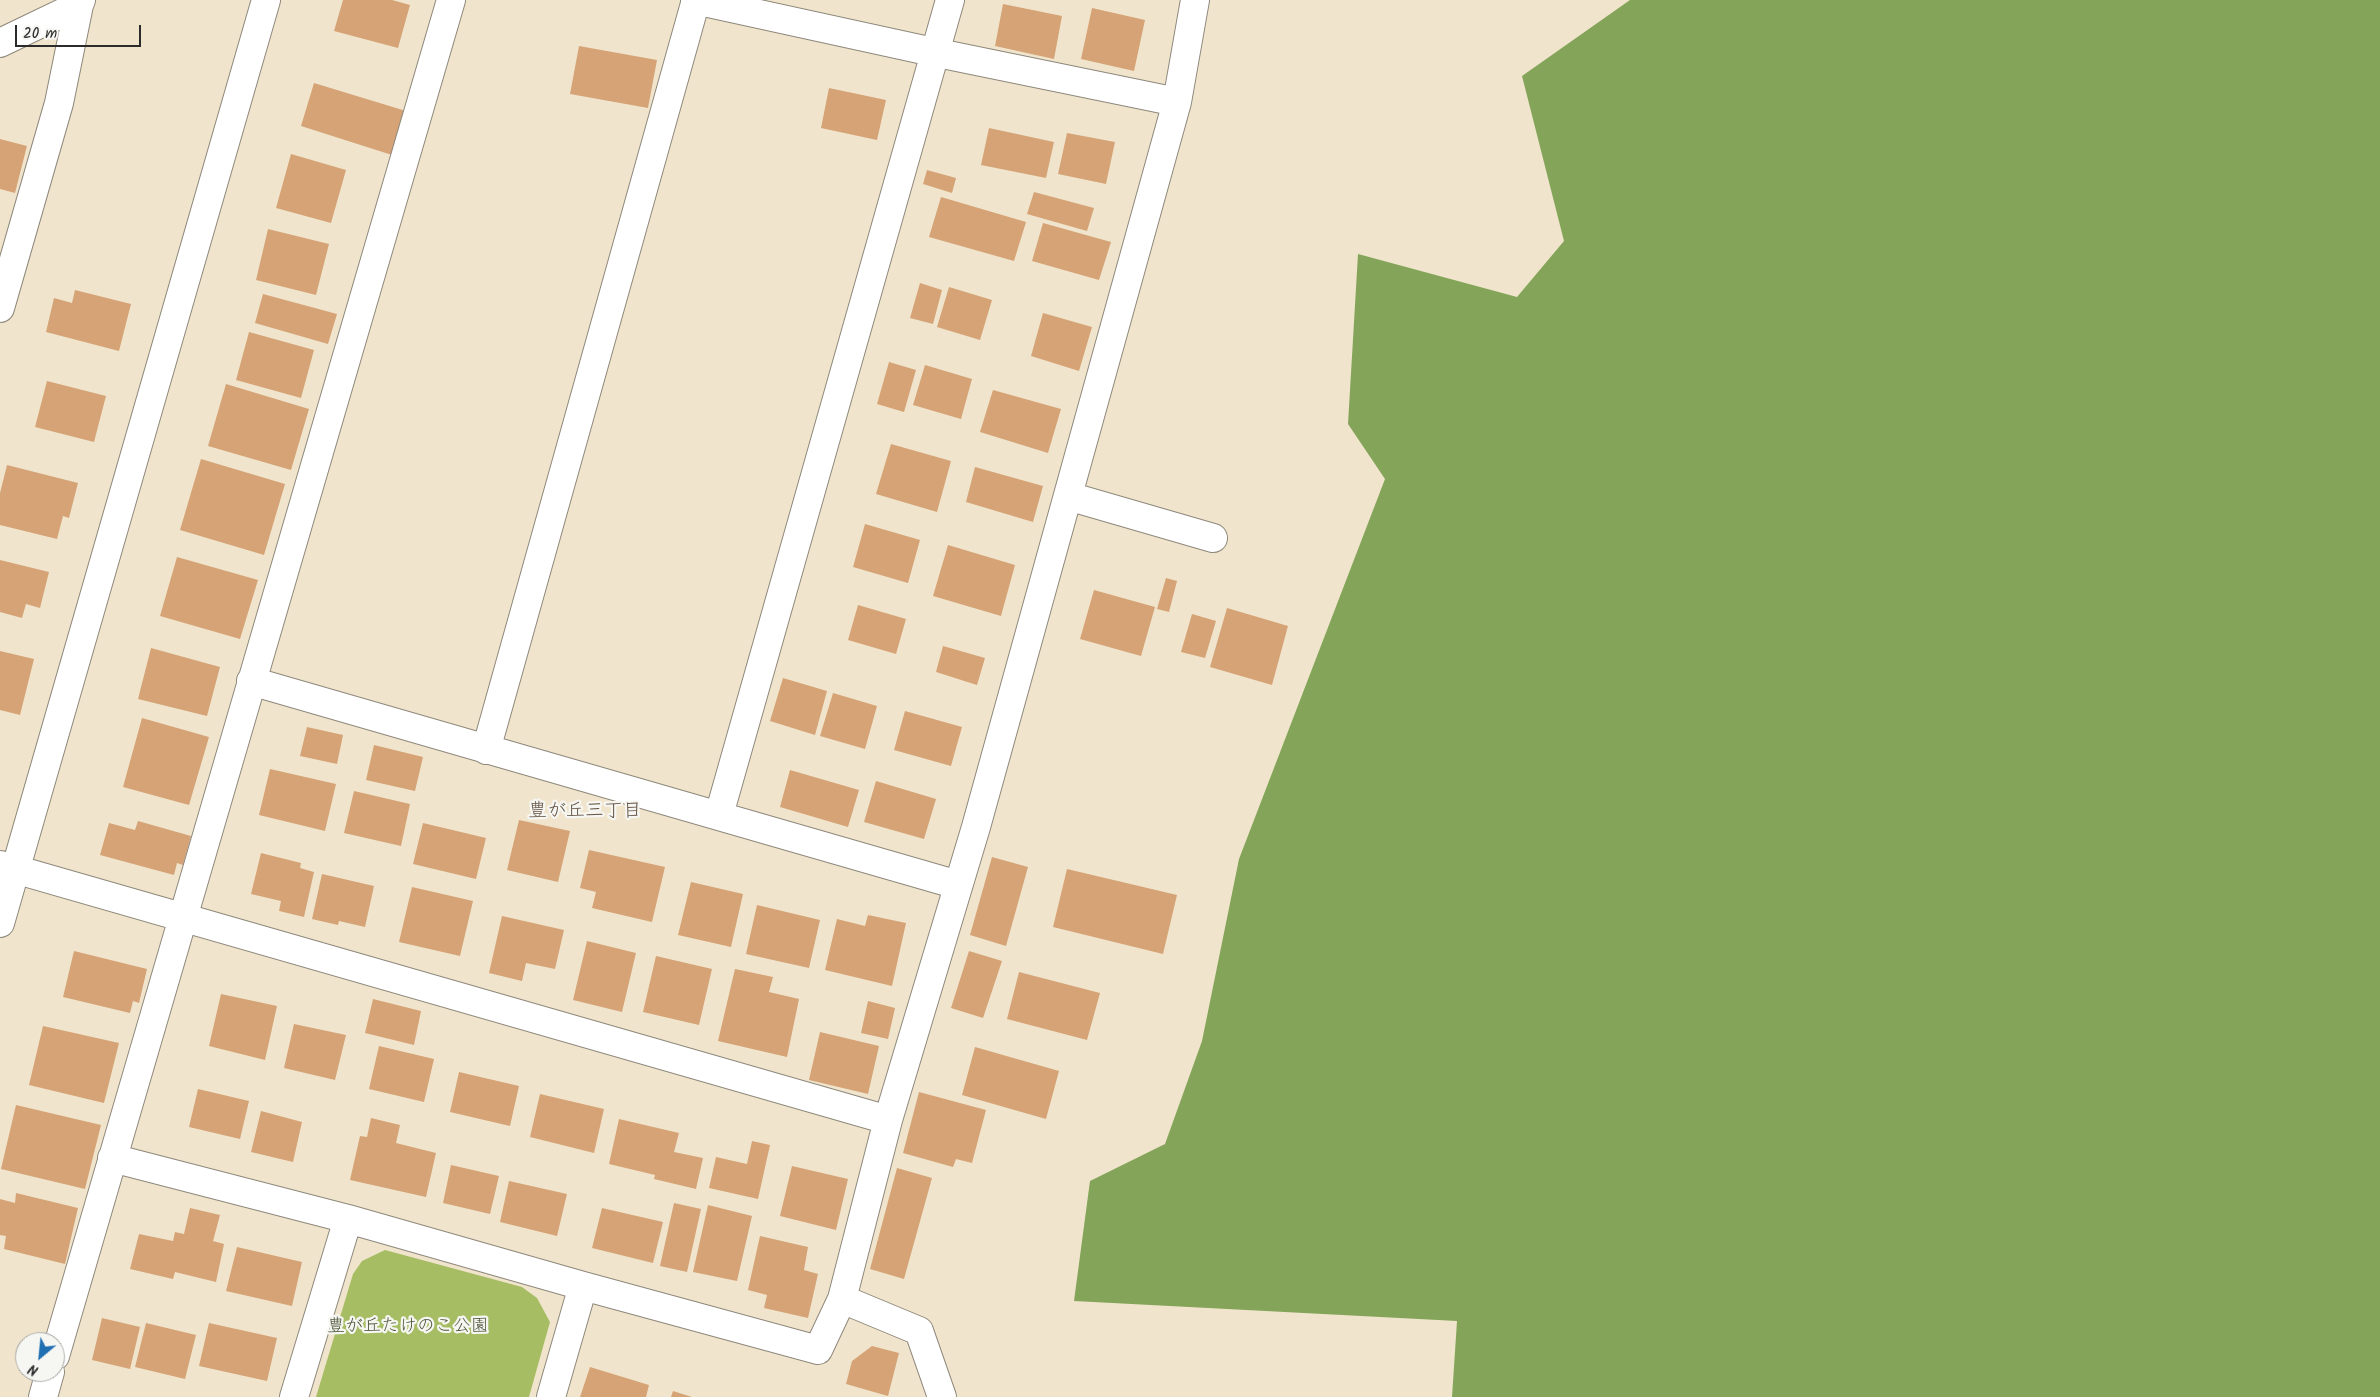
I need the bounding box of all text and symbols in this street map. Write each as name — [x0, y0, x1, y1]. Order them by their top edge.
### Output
scale bar — [18, 15, 144, 47]
text: 20 m — [23, 22, 57, 46]
district label: 豊が丘三丁目 — [528, 802, 642, 824]
park label: 豊が丘たけのこ公園 — [327, 1317, 489, 1339]
north arrow — [15, 1332, 65, 1382]
text: N — [24, 1358, 42, 1381]

